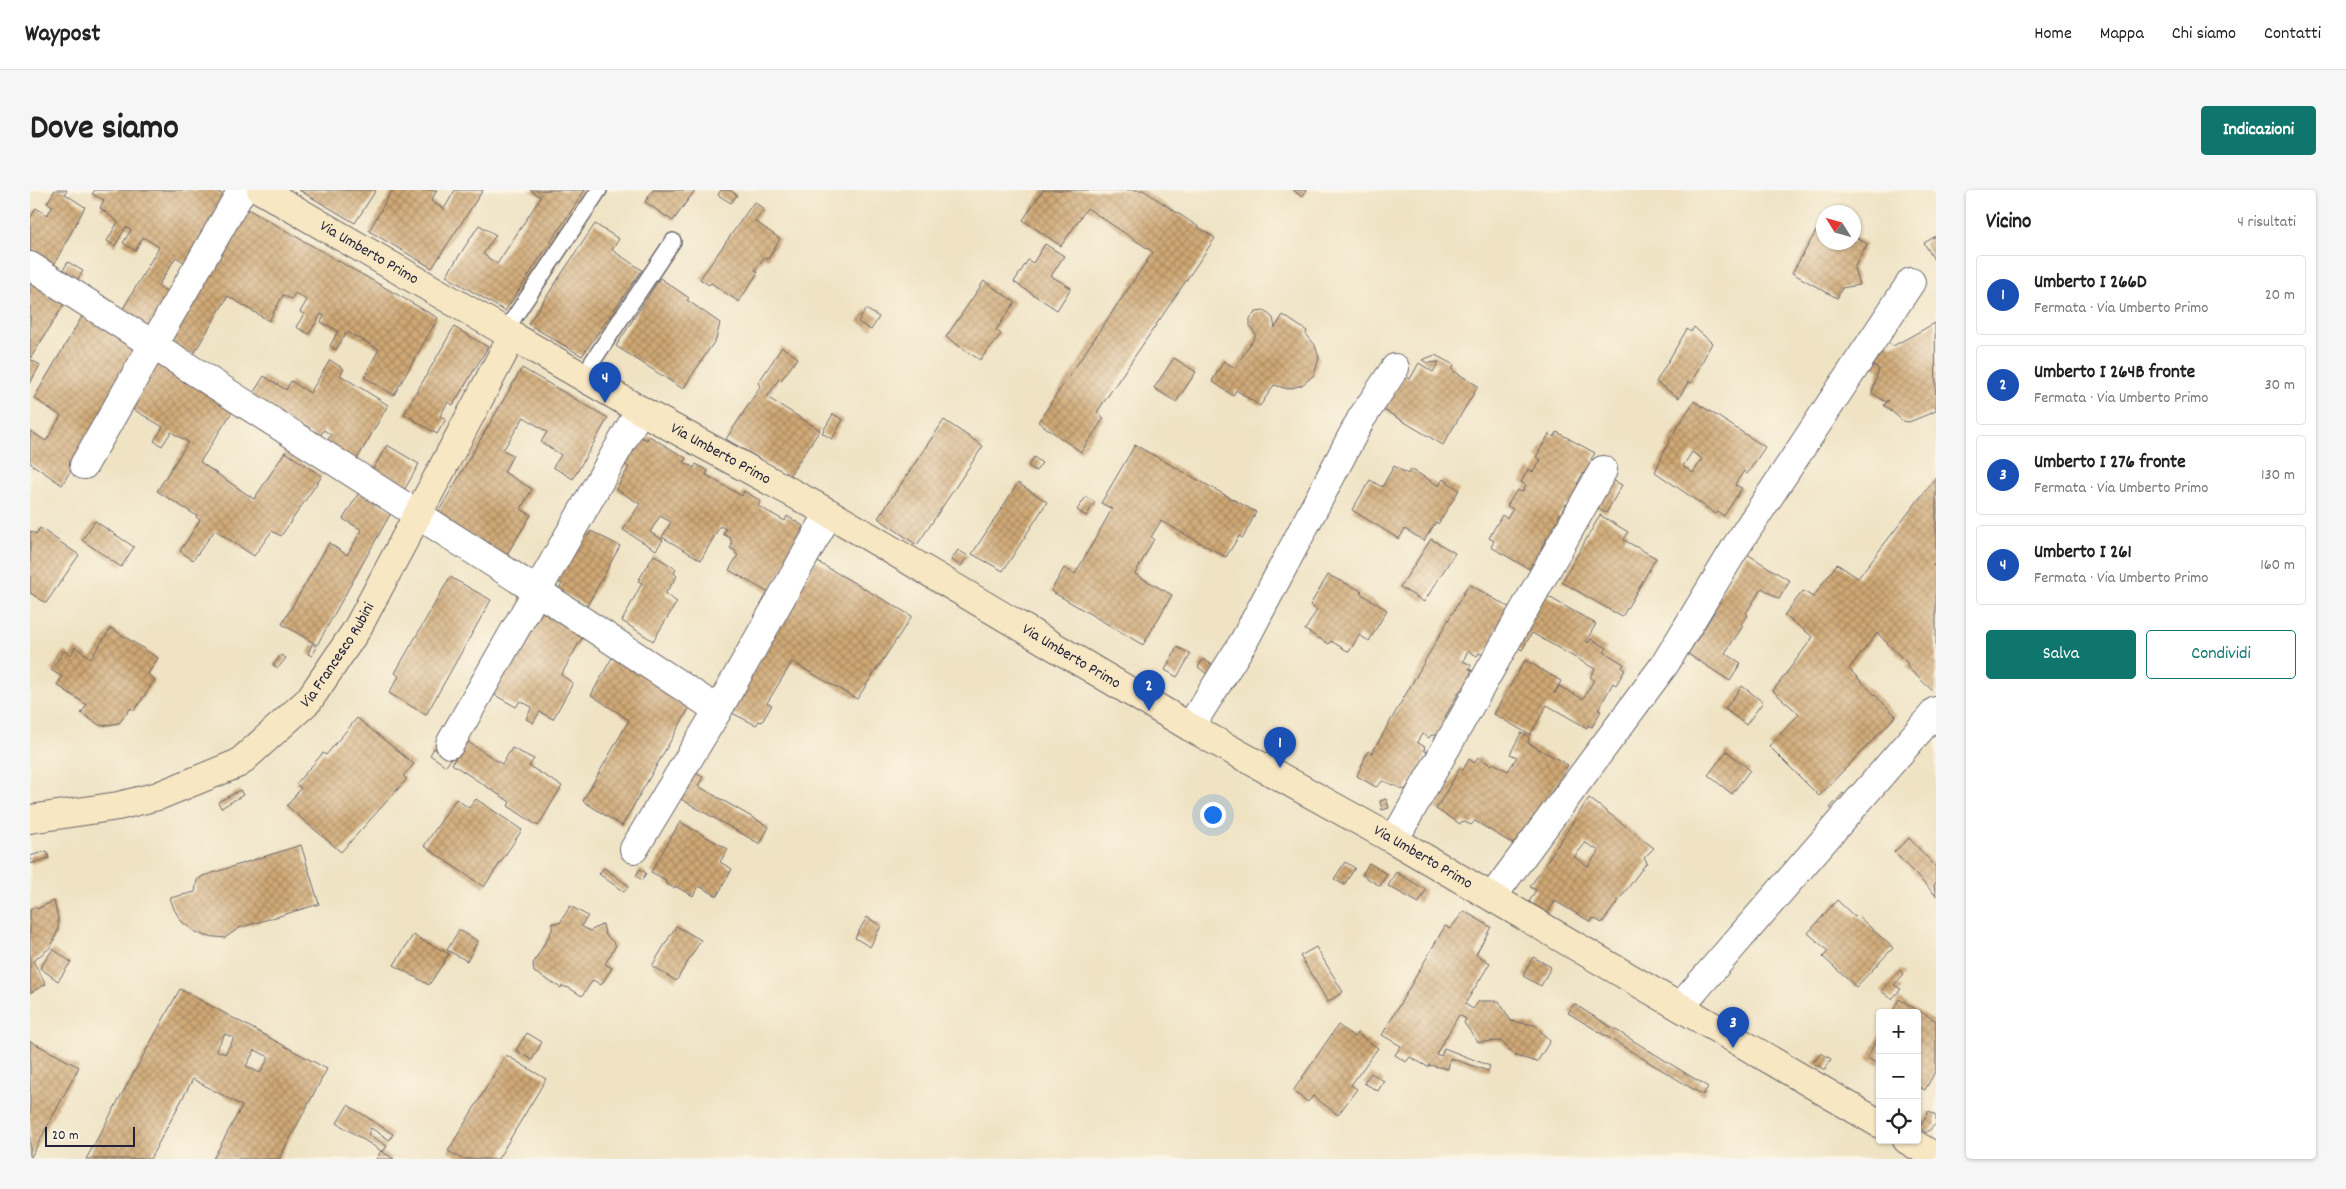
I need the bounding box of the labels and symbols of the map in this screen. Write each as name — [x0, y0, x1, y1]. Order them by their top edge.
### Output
north arrow — [1816, 205, 1861, 250]
street label: Via Umberto Primo — [315, 215, 423, 291]
pin: 4 — [589, 362, 621, 403]
street label: Via Umberto Primo — [666, 417, 775, 491]
street label: Via Francesco Rubini — [295, 598, 381, 714]
street label: Via Umberto Primo — [1017, 618, 1125, 695]
pin: 2 — [1133, 670, 1165, 711]
pin: 1 — [1264, 727, 1296, 768]
your location — [1200, 802, 1226, 828]
street label: Via Umberto Primo — [1369, 819, 1477, 895]
pin: 3 — [1717, 1007, 1749, 1048]
scale bar — [45, 1124, 135, 1147]

